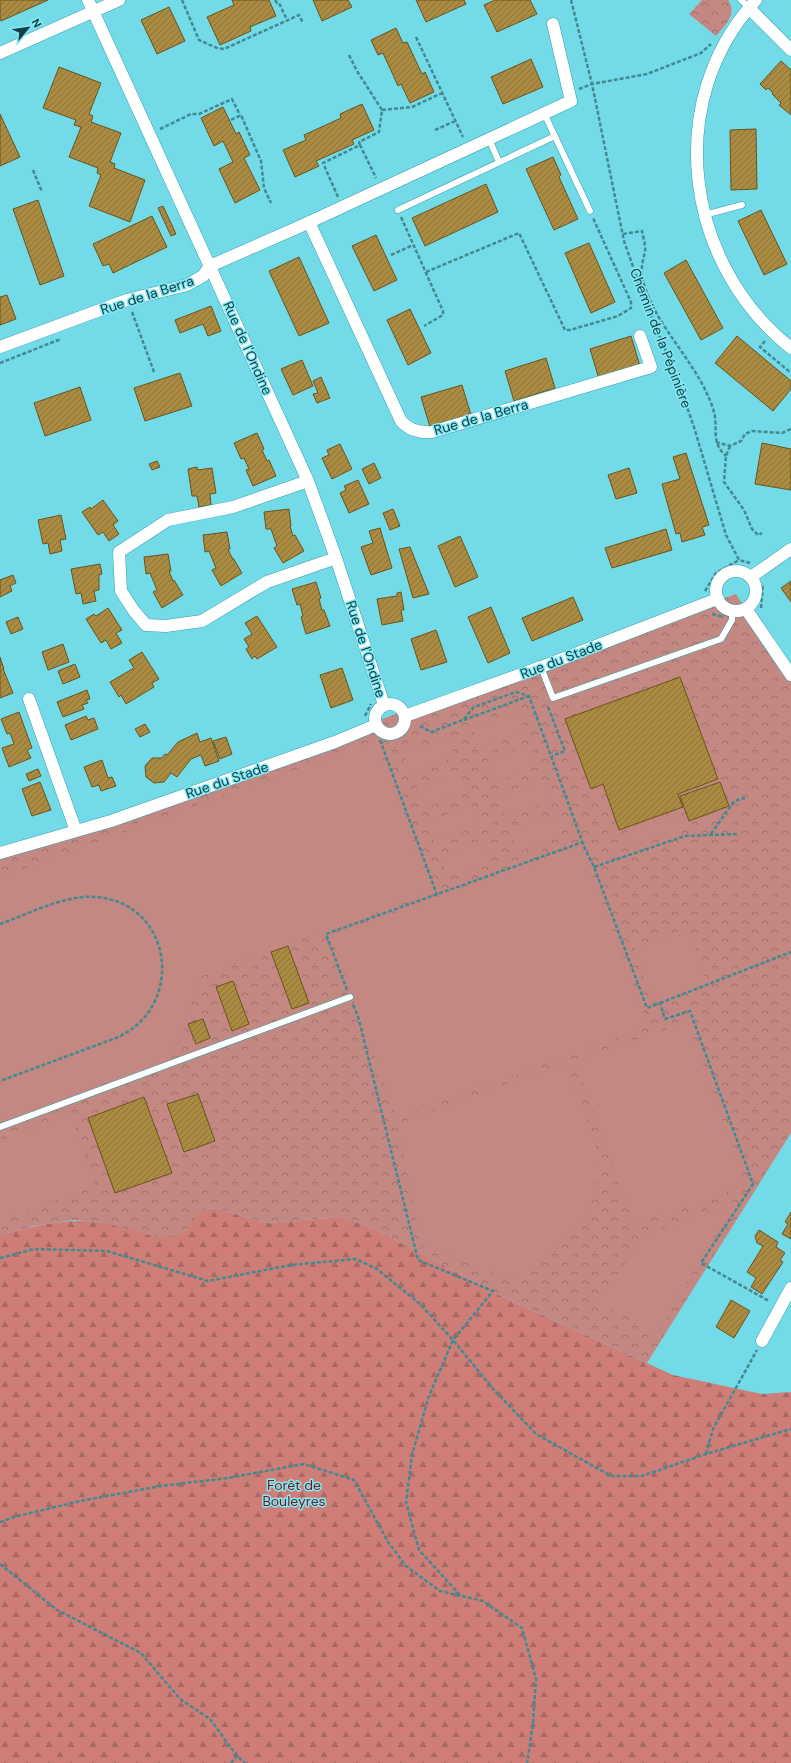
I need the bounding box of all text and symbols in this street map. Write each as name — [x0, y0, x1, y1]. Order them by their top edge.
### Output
north arrow — [8, 8, 48, 48]
text: N — [29, 16, 45, 30]
street label: Chemin de la Pépinière — [626, 265, 696, 411]
street label: Rue de la Berra — [98, 271, 196, 319]
street label: Rue de l'Ondine — [219, 298, 277, 398]
street label: Rue de la Berra — [432, 395, 530, 439]
street label: Rue de l'Ondine — [342, 598, 390, 700]
street label: Rue du Stade — [517, 635, 605, 683]
street label: Rue du Stade — [183, 757, 271, 803]
park label: Forêt de Bouleyres — [262, 1476, 326, 1510]

